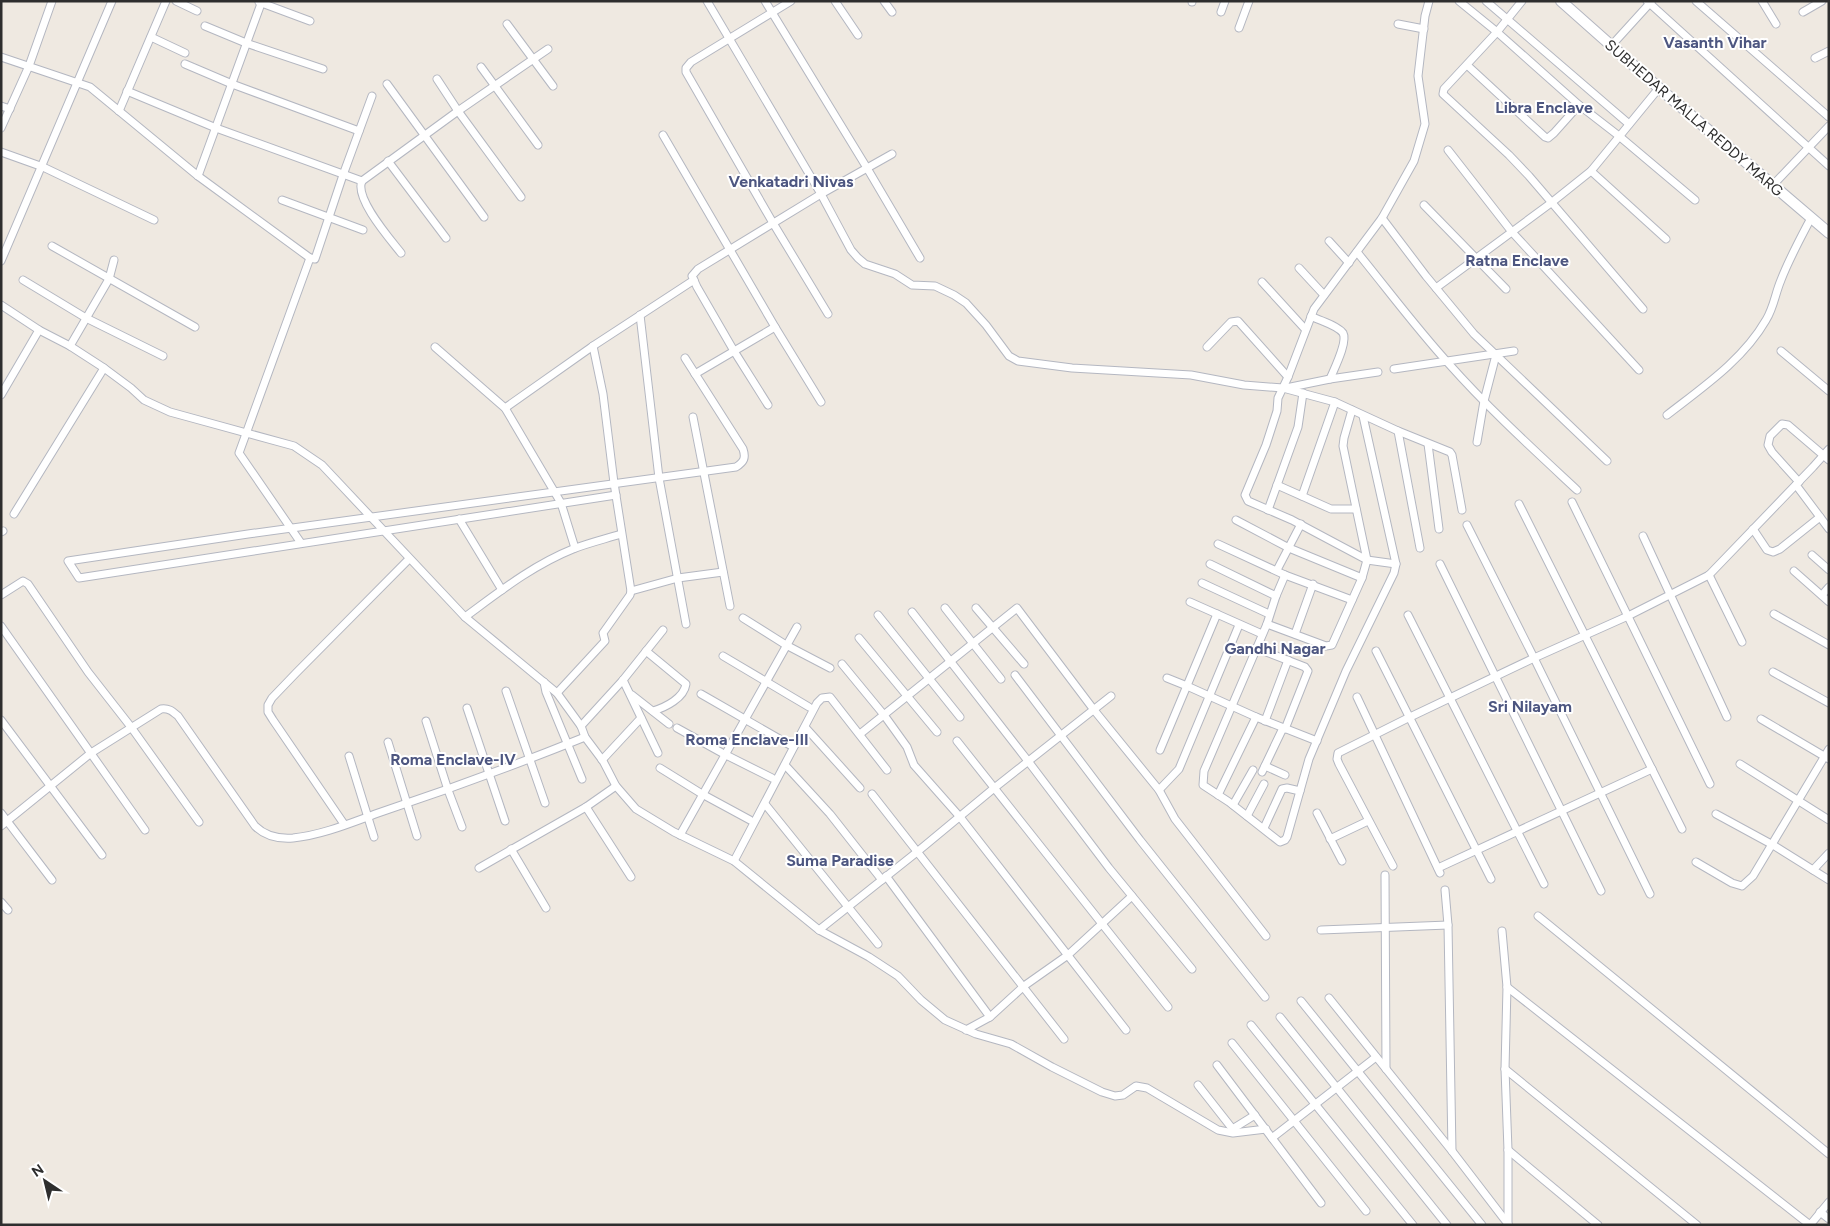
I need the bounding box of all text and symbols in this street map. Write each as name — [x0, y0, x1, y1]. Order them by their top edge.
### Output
district label: Vasanth Vihar — [1663, 33, 1767, 52]
street label: SUBHEDAR MALLA REDDY MARG — [1601, 36, 1787, 200]
district label: Libra Enclave — [1495, 98, 1593, 117]
district label: Venkatadri Nivas — [728, 172, 854, 191]
district label: Ratna Enclave — [1465, 251, 1569, 270]
district label: Gandhi Nagar — [1224, 639, 1326, 658]
district label: Sri Nilayam — [1488, 697, 1572, 716]
district label: Roma Enclave-III — [685, 730, 809, 749]
district label: Roma Enclave-IV — [390, 750, 516, 769]
district label: Suma Paradise — [786, 851, 894, 870]
north arrow — [20, 1156, 70, 1206]
text: N — [29, 1161, 47, 1181]

